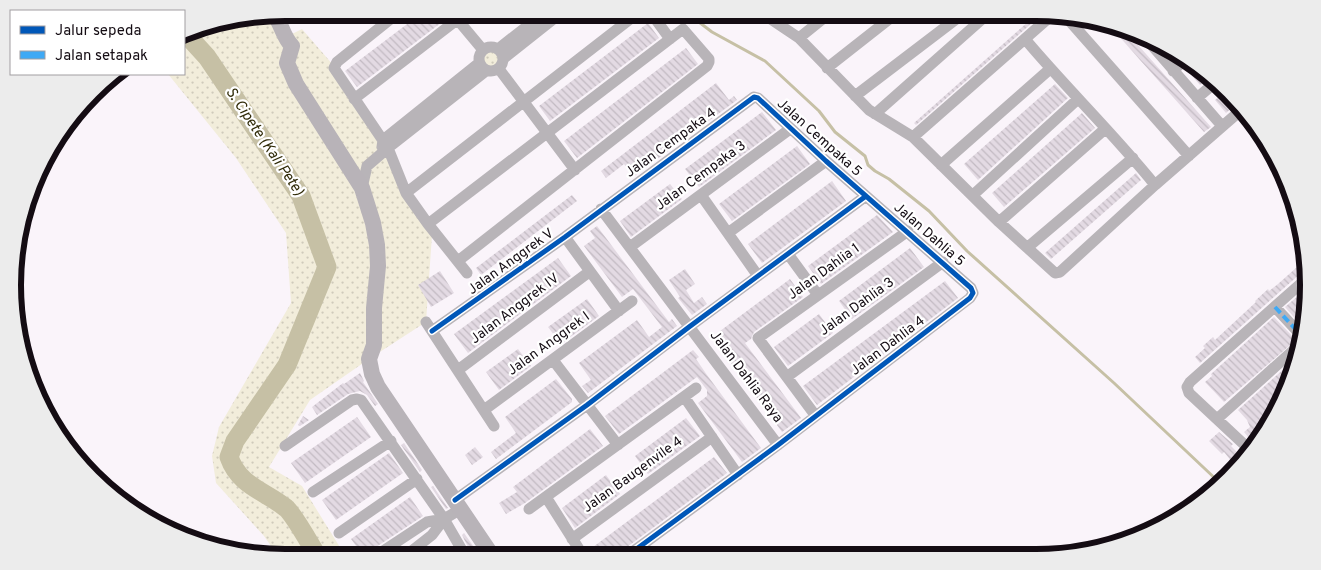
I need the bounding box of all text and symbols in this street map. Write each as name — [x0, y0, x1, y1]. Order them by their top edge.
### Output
legend — [10, 10, 185, 75]
text: Jalur sepeda — [55, 22, 141, 41]
text: Jalan setapak — [55, 47, 148, 66]
water label: S. Cipete (Kali Pete) — [221, 84, 307, 200]
street label: Jalan Cempaka 5 — [773, 96, 865, 180]
street label: Jalan Cempaka 4 — [622, 104, 720, 182]
street label: Jalan Cempaka 3 — [652, 137, 750, 215]
street label: Jalan Dahlia 5 — [890, 200, 968, 270]
street label: Jalan Anggrek V — [465, 225, 557, 299]
street label: Jalan Dahlia 1 — [785, 240, 863, 304]
street label: Jalan Anggrek IV — [467, 270, 563, 348]
street label: Jalan Dahlia 3 — [816, 274, 898, 340]
street label: Jalan Anggrek I — [504, 308, 594, 380]
street label: Jalan Dahlia 4 — [848, 313, 928, 379]
street label: Jalan Dahlia Raya — [706, 328, 786, 426]
street label: Jalan Baugenvile 4 — [580, 433, 686, 517]

